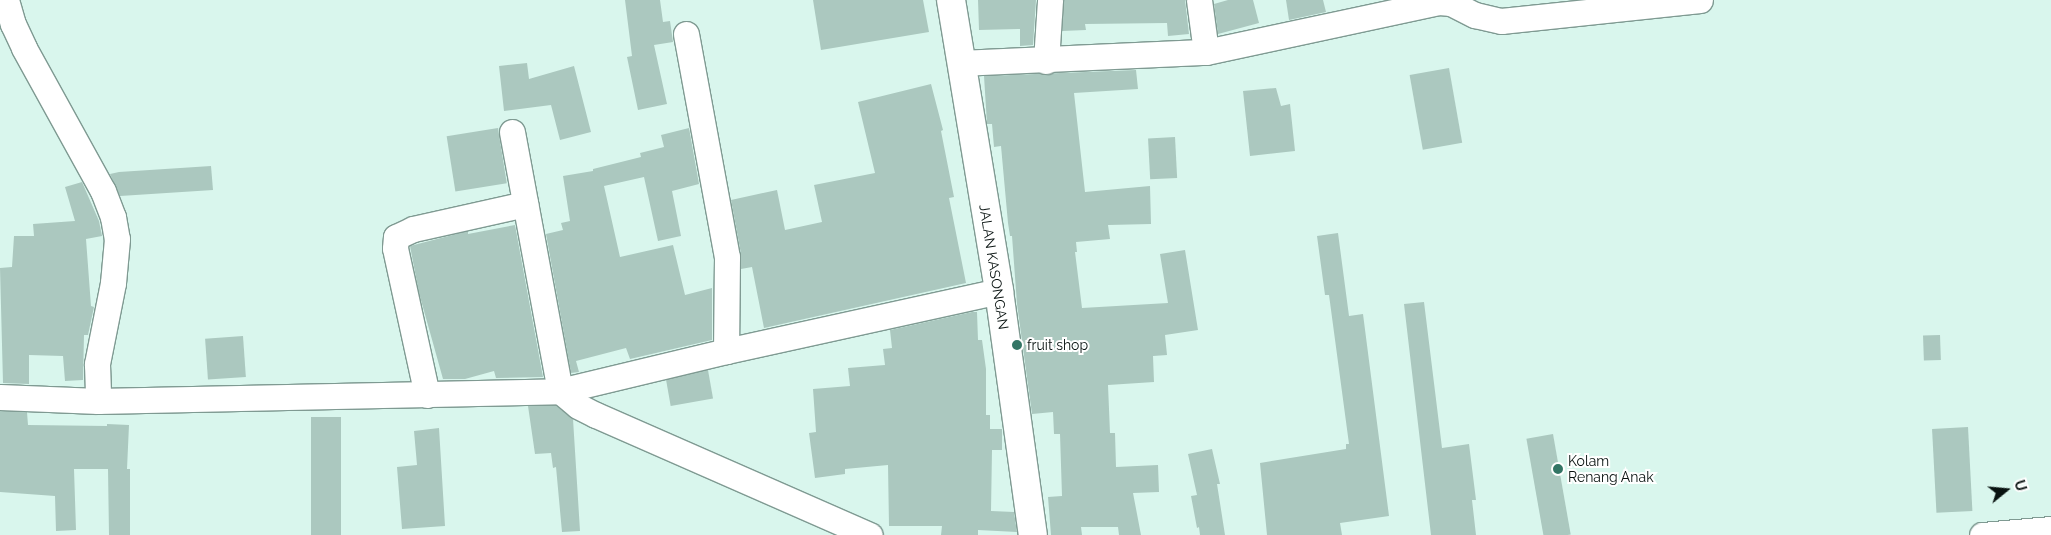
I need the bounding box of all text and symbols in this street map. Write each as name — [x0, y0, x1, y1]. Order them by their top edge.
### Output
street label: JALAN KASONGAN — [976, 203, 1012, 331]
place label: fruit shop — [1027, 337, 1088, 353]
marker: fruit shop — [1011, 339, 1023, 351]
place label: Kolam Renang Anak — [1568, 453, 1654, 486]
marker: Kolam Renang Anak — [1552, 463, 1564, 475]
north arrow — [1981, 465, 2031, 515]
text: U — [2011, 478, 2030, 493]

